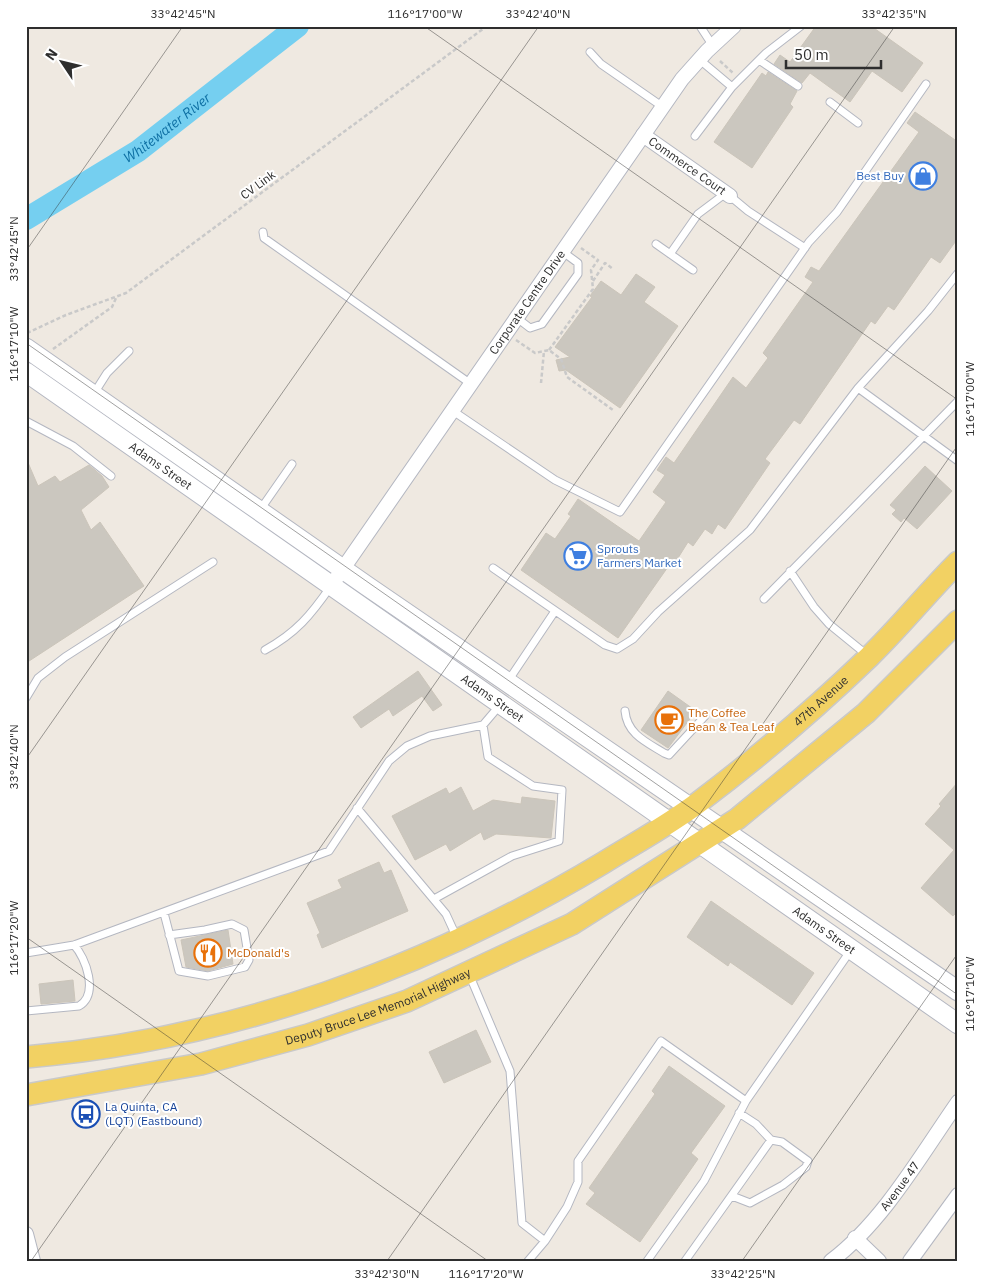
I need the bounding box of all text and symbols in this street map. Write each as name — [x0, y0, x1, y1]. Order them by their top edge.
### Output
text: 33°42'45"N — [150, 6, 216, 21]
text: 116°17'00"W — [388, 6, 463, 21]
text: 33°42'40"N — [505, 6, 571, 21]
text: 33°42'35"N — [861, 6, 927, 21]
north arrow — [38, 38, 88, 88]
scale bar — [786, 38, 882, 70]
text: N — [41, 45, 62, 64]
text: 50 m — [794, 45, 829, 64]
water label: Whitewater River — [120, 88, 215, 167]
street label: Commerce Court — [646, 133, 729, 198]
shop icon: Best Buy — [908, 161, 938, 191]
street label: CV Link — [237, 166, 279, 202]
place label: Best Buy — [856, 168, 904, 183]
text: 33°42'45"N — [6, 216, 21, 282]
street label: Corporate Centre Drive — [486, 247, 569, 357]
text: 116°17'10"W — [6, 306, 21, 381]
text: 116°17'00"W — [962, 361, 977, 436]
street label: Adams Street — [126, 438, 195, 493]
supermarket icon: Sprouts Farmers Market — [563, 541, 593, 571]
place label: Sprouts Farmers Market — [597, 541, 682, 570]
street label: Adams Street — [458, 671, 527, 725]
street label: 47th Avenue — [790, 672, 852, 729]
cafe icon: The Coffee Bean & Tea Leaf — [654, 705, 684, 735]
place label: The Coffee Bean & Tea Leaf — [688, 705, 774, 734]
text: 33°42'40"N — [6, 724, 21, 790]
text: 116°17'20"W — [6, 900, 21, 975]
street label: Adams Street — [790, 903, 859, 957]
restaurant icon: McDonald's — [193, 938, 223, 968]
place label: McDonald's — [227, 945, 290, 960]
text: 116°17'10"W — [962, 956, 977, 1031]
street label: Deputy Bruce Lee Memorial Highway — [283, 964, 473, 1048]
bus stop icon: La Quinta, CA (LQT) (Eastbound) — [71, 1099, 101, 1129]
place label: La Quinta, CA (LQT) (Eastbound) — [105, 1099, 203, 1128]
street label: Avenue 47 — [877, 1159, 923, 1214]
text: 33°42'30"N — [354, 1266, 420, 1281]
text: 116°17'20"W — [449, 1266, 524, 1281]
text: 33°42'25"N — [710, 1266, 776, 1281]

